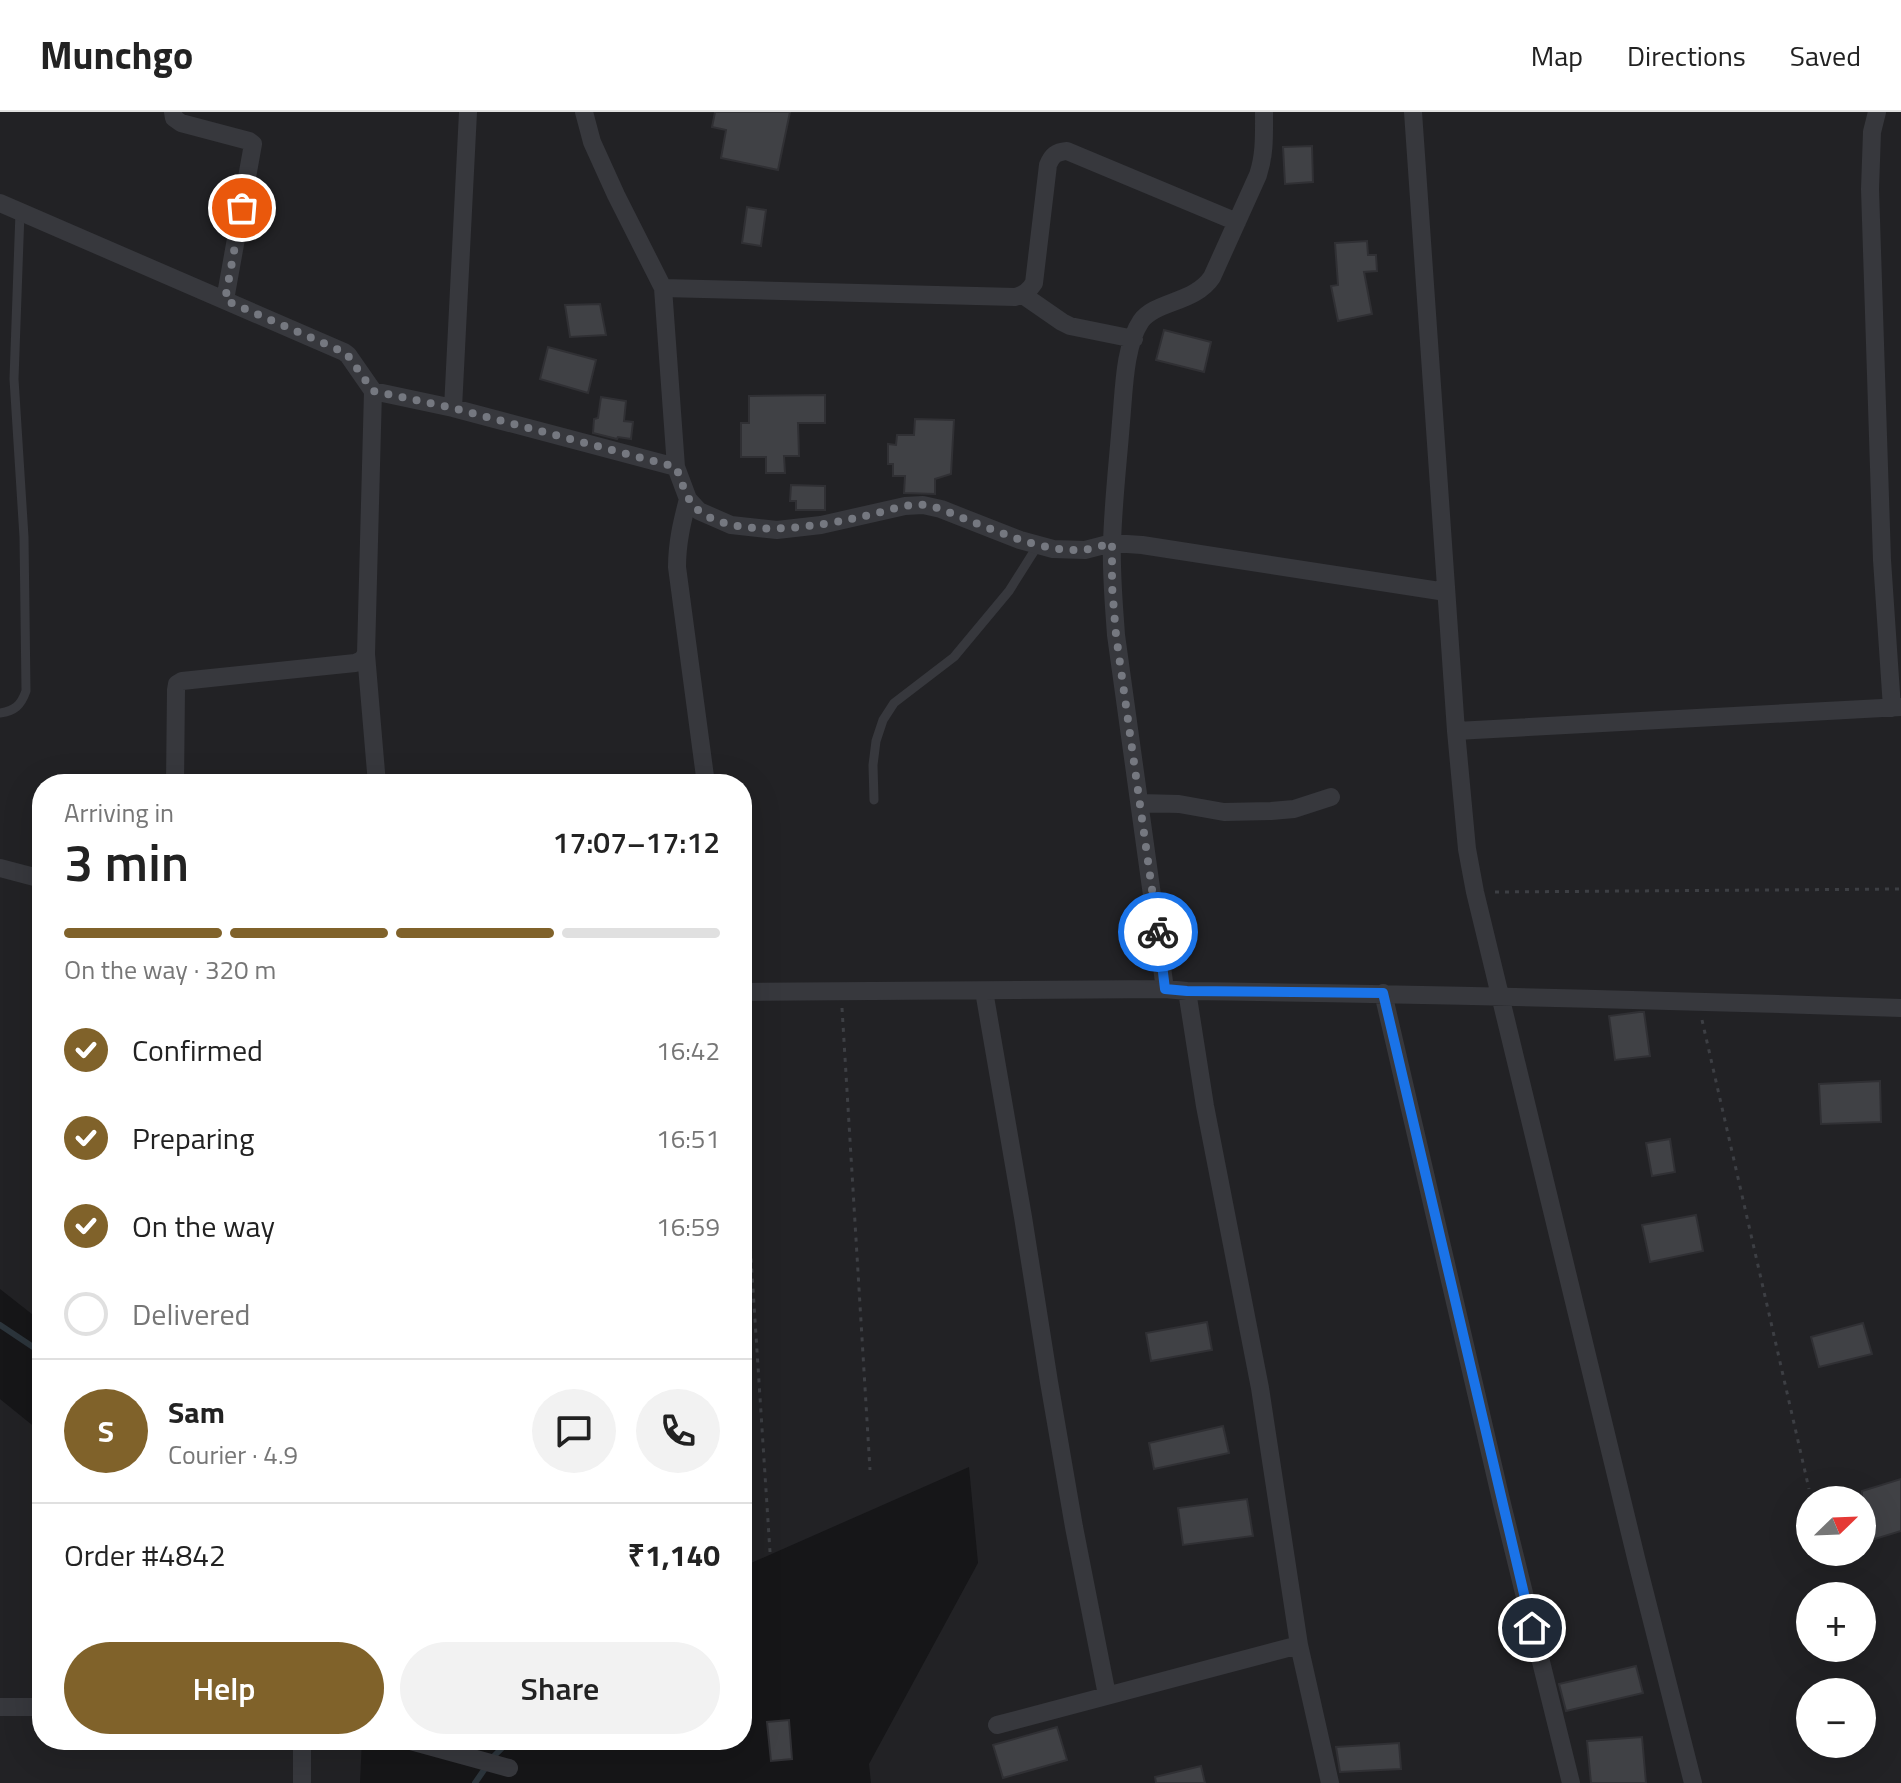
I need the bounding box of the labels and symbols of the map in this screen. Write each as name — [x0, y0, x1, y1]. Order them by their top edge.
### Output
pin — [208, 174, 276, 242]
courier — [1118, 892, 1198, 972]
north arrow — [1796, 1486, 1876, 1566]
pin — [1498, 1594, 1566, 1662]

